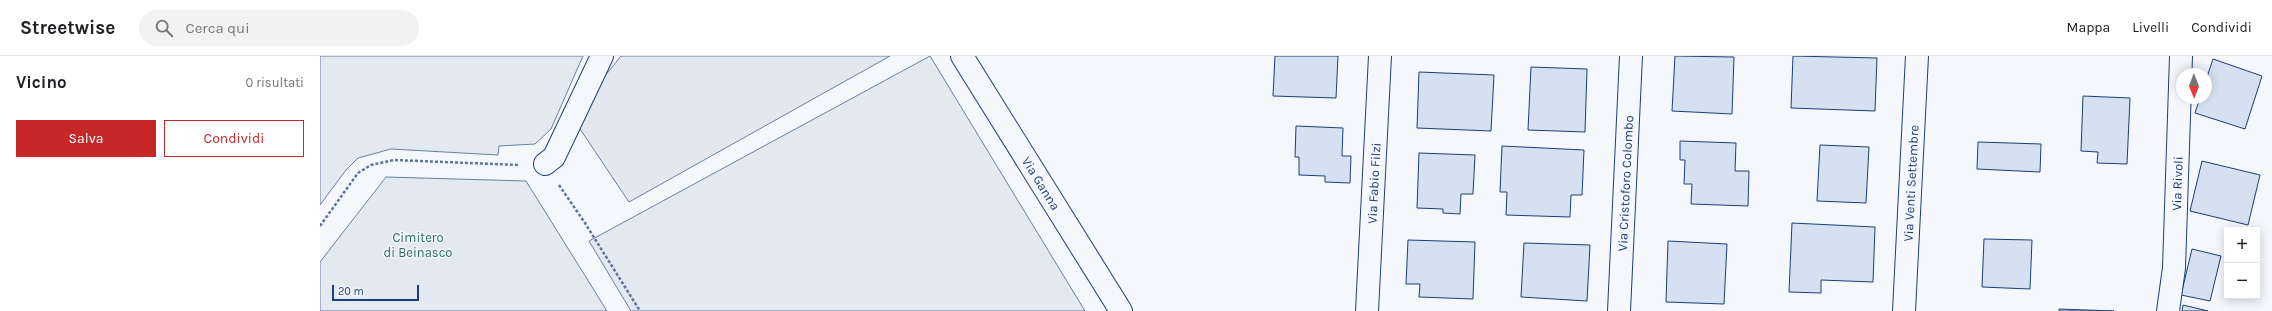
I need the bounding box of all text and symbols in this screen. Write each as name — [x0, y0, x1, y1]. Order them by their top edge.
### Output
search box — [139, 10, 419, 46]
text: Streetwise — [20, 17, 115, 39]
icon: search — [153, 17, 175, 39]
text: Cerca qui — [185, 19, 250, 37]
text: Mappa — [2067, 19, 2110, 36]
text: Livelli — [2132, 19, 2169, 36]
text: Condividi — [2191, 19, 2252, 36]
north arrow — [2176, 68, 2212, 104]
text: Vicino — [16, 72, 67, 92]
text: 0 risultati — [245, 75, 304, 90]
street label: Via Cristoforo Colombo — [1614, 115, 1636, 251]
button: Salva — [16, 120, 156, 157]
button: Condividi — [164, 120, 304, 157]
street label: Via Venti Settembre — [1900, 124, 1921, 242]
street label: Via Fabio Filzi — [1364, 142, 1383, 224]
street label: Via Ganna — [1019, 154, 1064, 213]
street label: Via Rivoli — [2168, 156, 2185, 211]
map controls — [2224, 227, 2260, 299]
button: + — [2224, 227, 2260, 263]
park label: Cimitero di Beinasco — [384, 230, 452, 260]
button: − — [2224, 263, 2260, 299]
scale bar — [332, 283, 419, 302]
text: 20 m — [338, 285, 364, 298]

